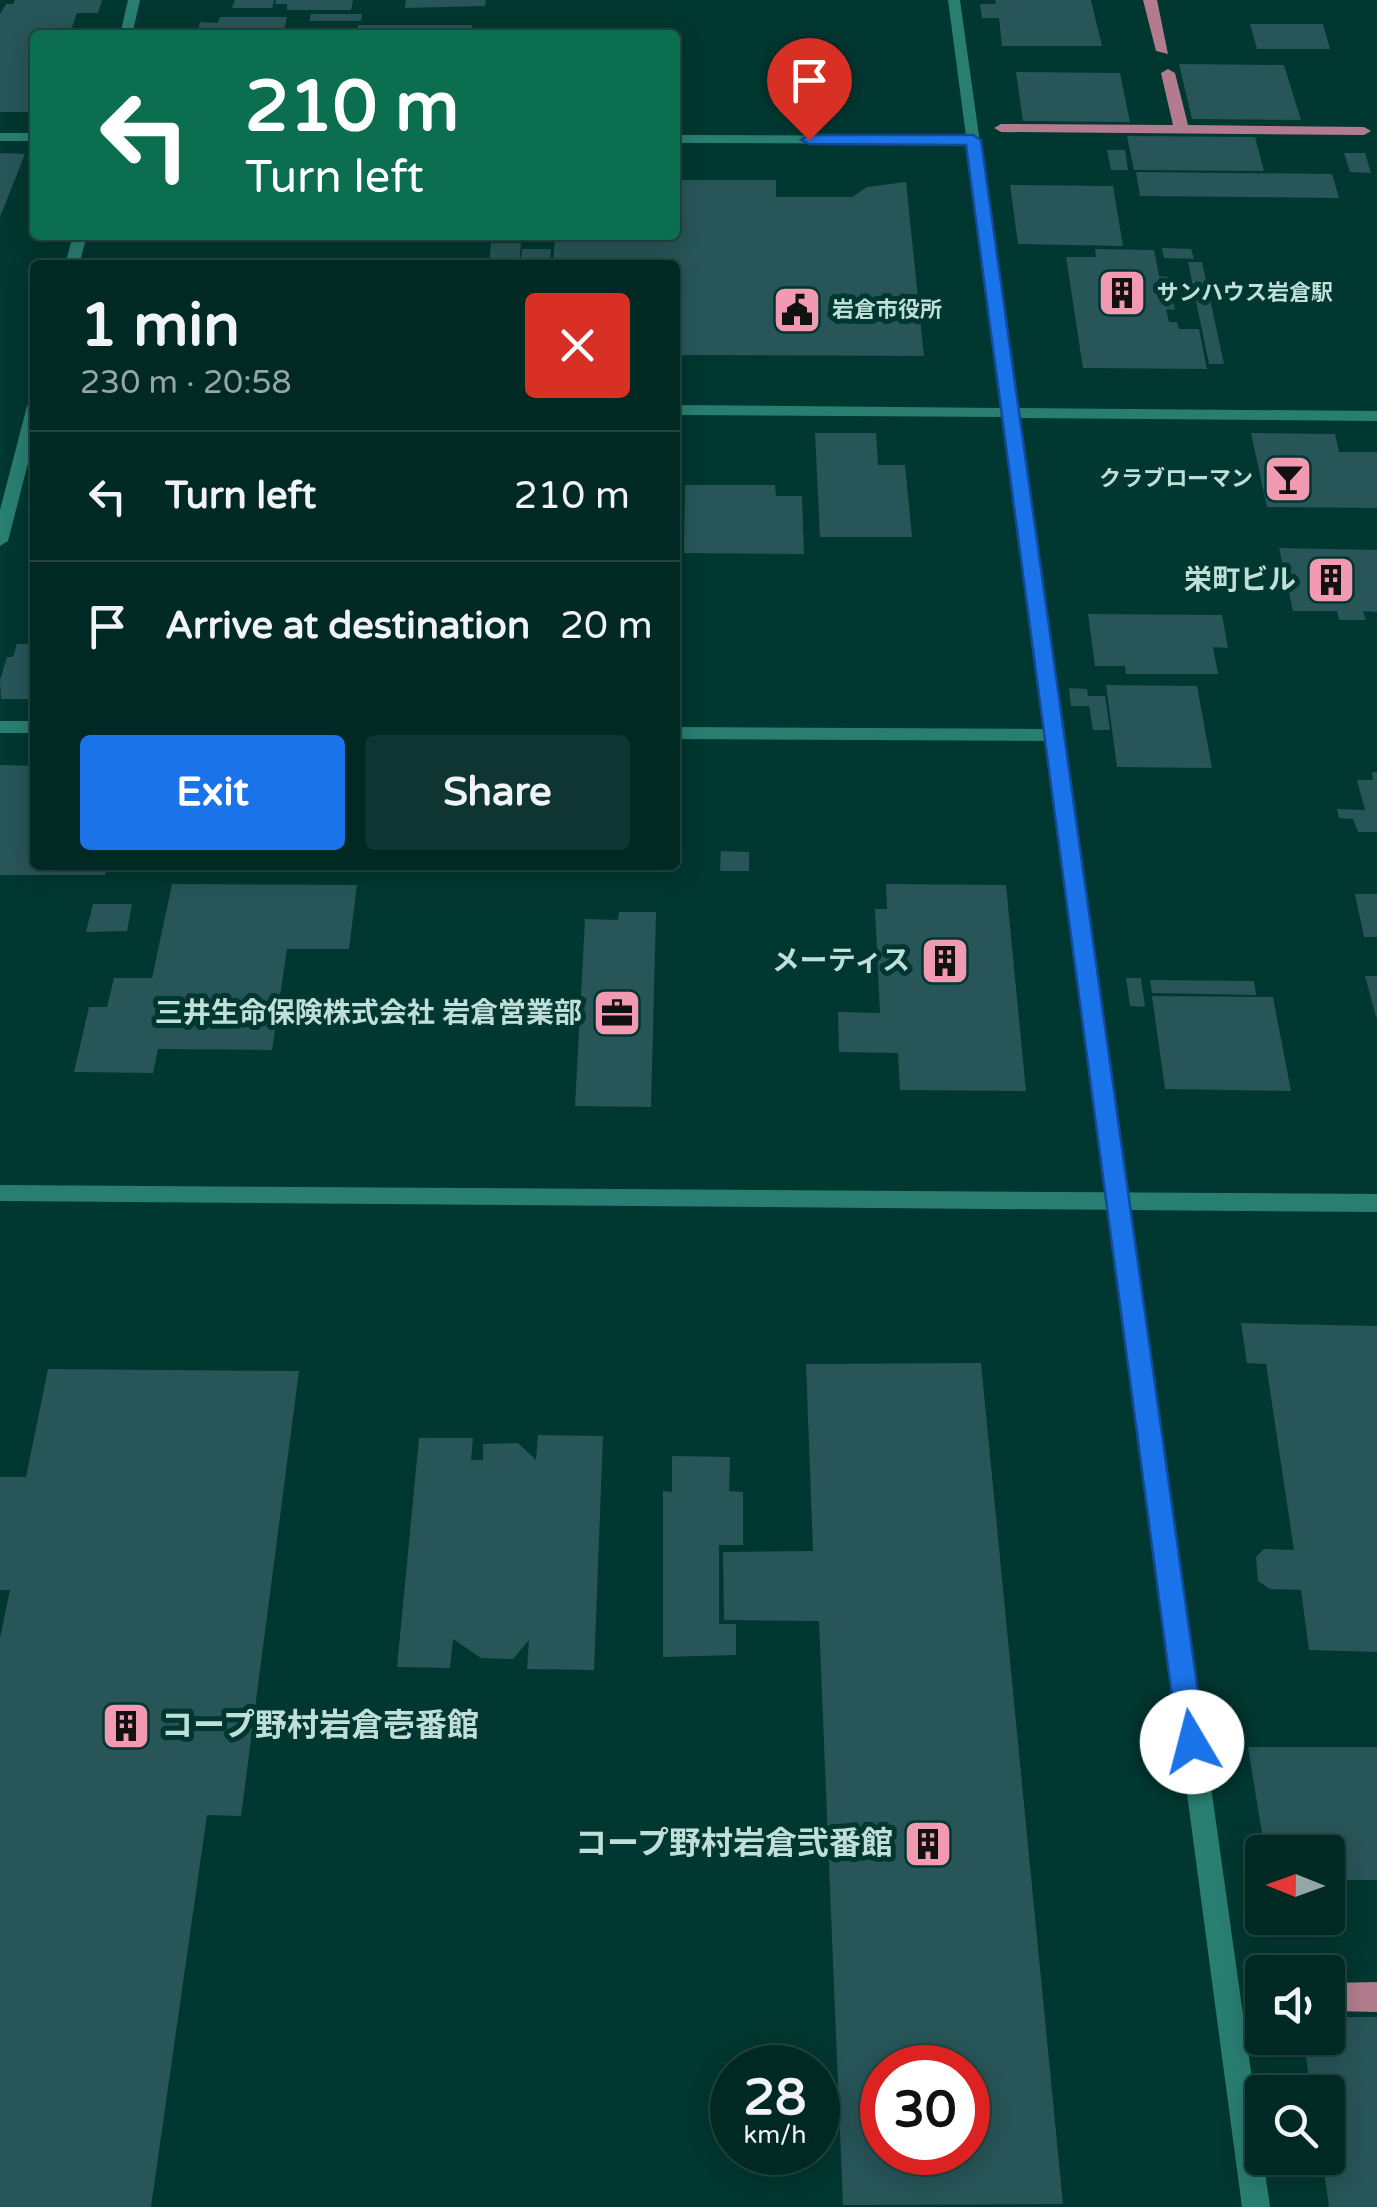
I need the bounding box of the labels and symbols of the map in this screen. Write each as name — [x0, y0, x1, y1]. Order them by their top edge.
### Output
pin — [767, 38, 852, 141]
building icon: サンハウス岩倉駅 — [1096, 267, 1148, 319]
place label: サンハウス岩倉駅 — [1157, 280, 1333, 306]
public building icon: 岩倉市役所 — [771, 284, 823, 336]
place label: 岩倉市役所 — [832, 297, 942, 323]
bar icon: クラブローマン — [1262, 453, 1314, 505]
place label: クラブローマン — [1099, 466, 1253, 492]
building icon: 栄町ビル — [1305, 554, 1357, 606]
place label: 栄町ビル — [1184, 563, 1296, 597]
building icon: メーティス — [919, 935, 971, 987]
place label: メーティス — [772, 944, 910, 978]
office icon: 三井生命保険株式会社 岩倉営業部 — [591, 987, 643, 1039]
place label: 三井生命保険株式会社 岩倉営業部 — [155, 996, 582, 1030]
position arrow — [1140, 1690, 1244, 1794]
building icon: コープ野村岩倉壱番館 — [100, 1700, 152, 1752]
place label: コープ野村岩倉壱番館 — [161, 1707, 479, 1745]
building icon: コープ野村岩倉弐番館 — [902, 1818, 954, 1870]
place label: コープ野村岩倉弐番館 — [575, 1825, 893, 1863]
north arrow — [1245, 1835, 1345, 1935]
speed limit sign: 30 — [860, 2045, 990, 2175]

